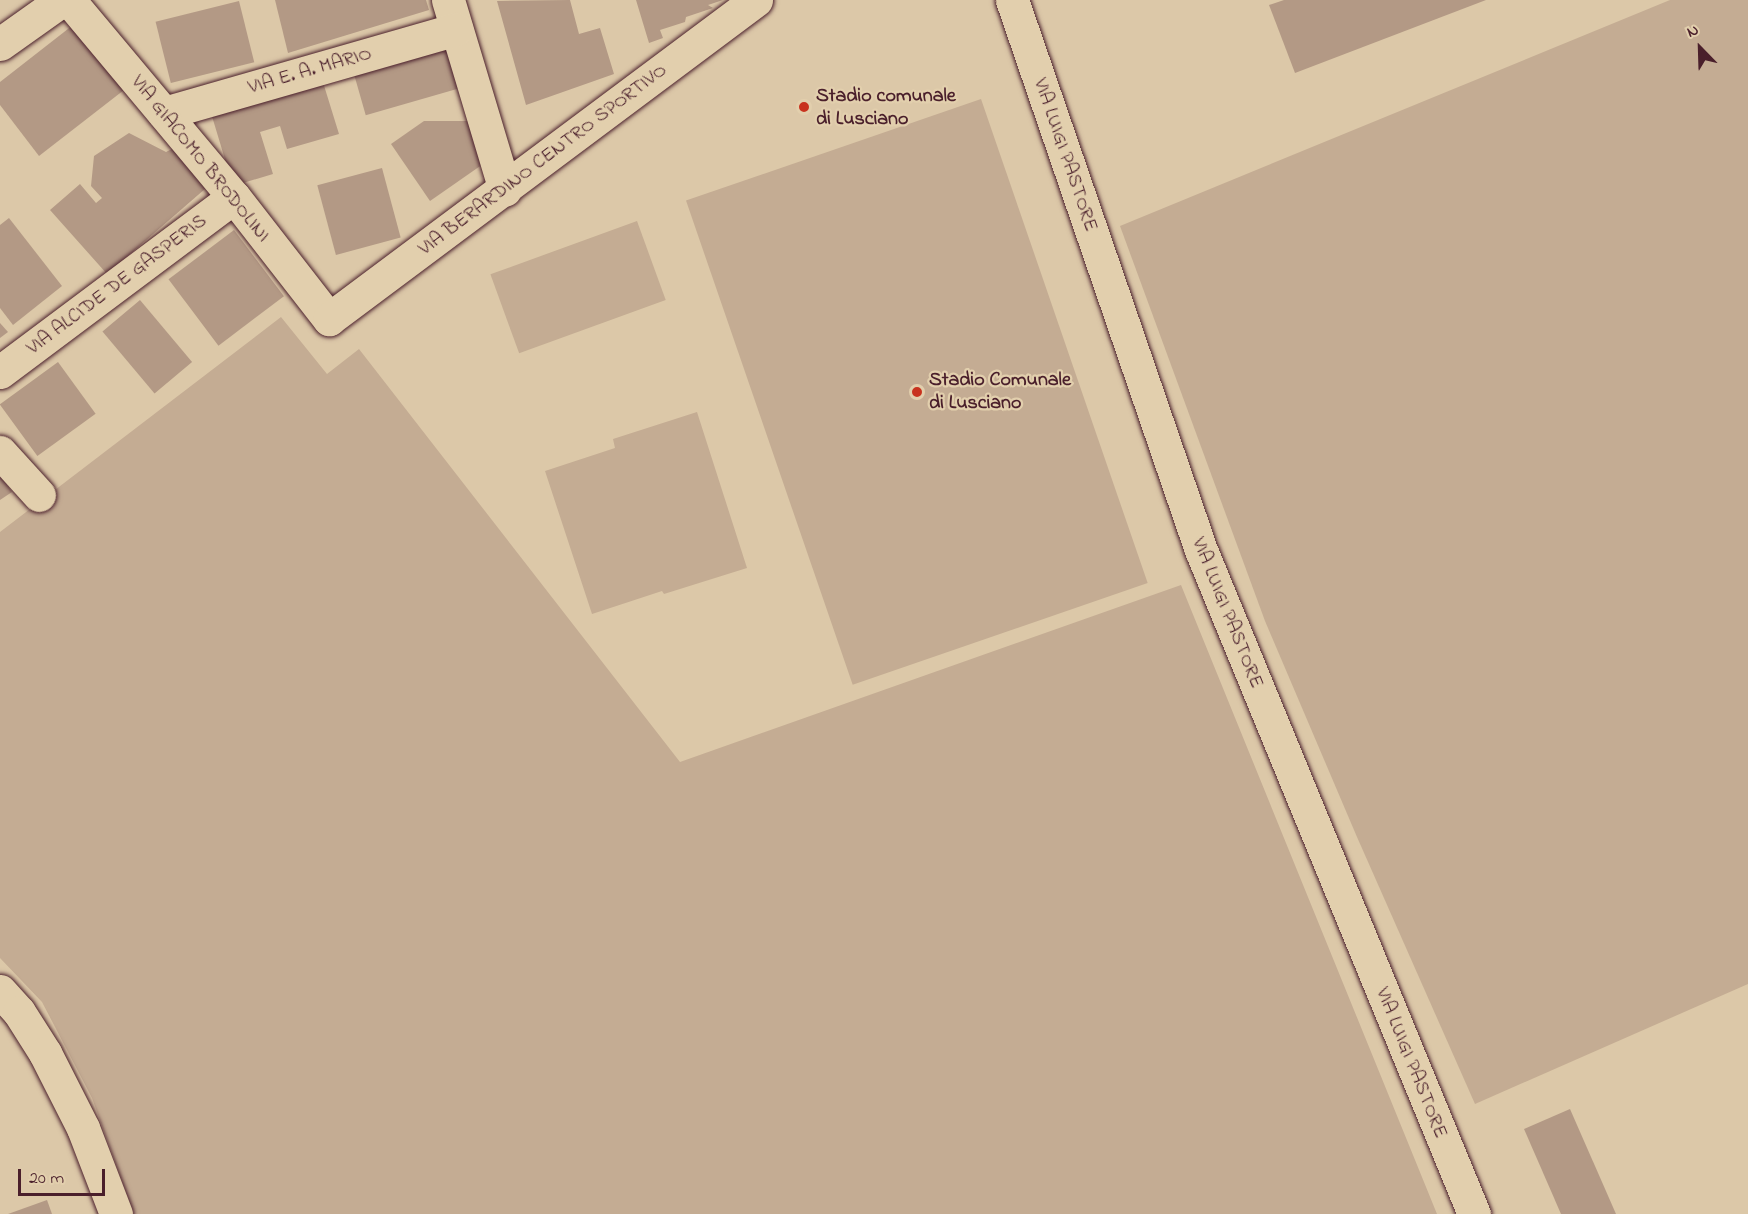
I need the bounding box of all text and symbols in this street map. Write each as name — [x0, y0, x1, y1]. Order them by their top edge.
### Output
north arrow — [1670, 18, 1730, 78]
text: N — [1683, 18, 1703, 45]
street label: VIA E. A. MARIO — [245, 42, 375, 100]
street label: VIA BERARDINO CENTRO SPORTIVO — [414, 59, 672, 261]
street label: VIA GIACOMO BRODOLINI — [125, 71, 275, 247]
street label: VIA LUIGI PASTORE — [1028, 75, 1102, 235]
place label: Stadio comunale di Lusciano — [816, 84, 956, 131]
marker: Stadio comunale di Lusciano — [797, 100, 811, 114]
street label: VIA ALCIDE DE GASPERIS — [22, 209, 212, 361]
place label: Stadio Comunale di Lusciano — [929, 368, 1071, 415]
marker: Stadio Comunale di Lusciano — [910, 385, 924, 399]
street label: VIA LUIGI PASTORE — [1186, 534, 1268, 692]
street label: VIA LUIGI PASTORE — [1370, 984, 1452, 1142]
scale bar — [21, 1157, 108, 1195]
text: 20 m — [29, 1166, 64, 1192]

